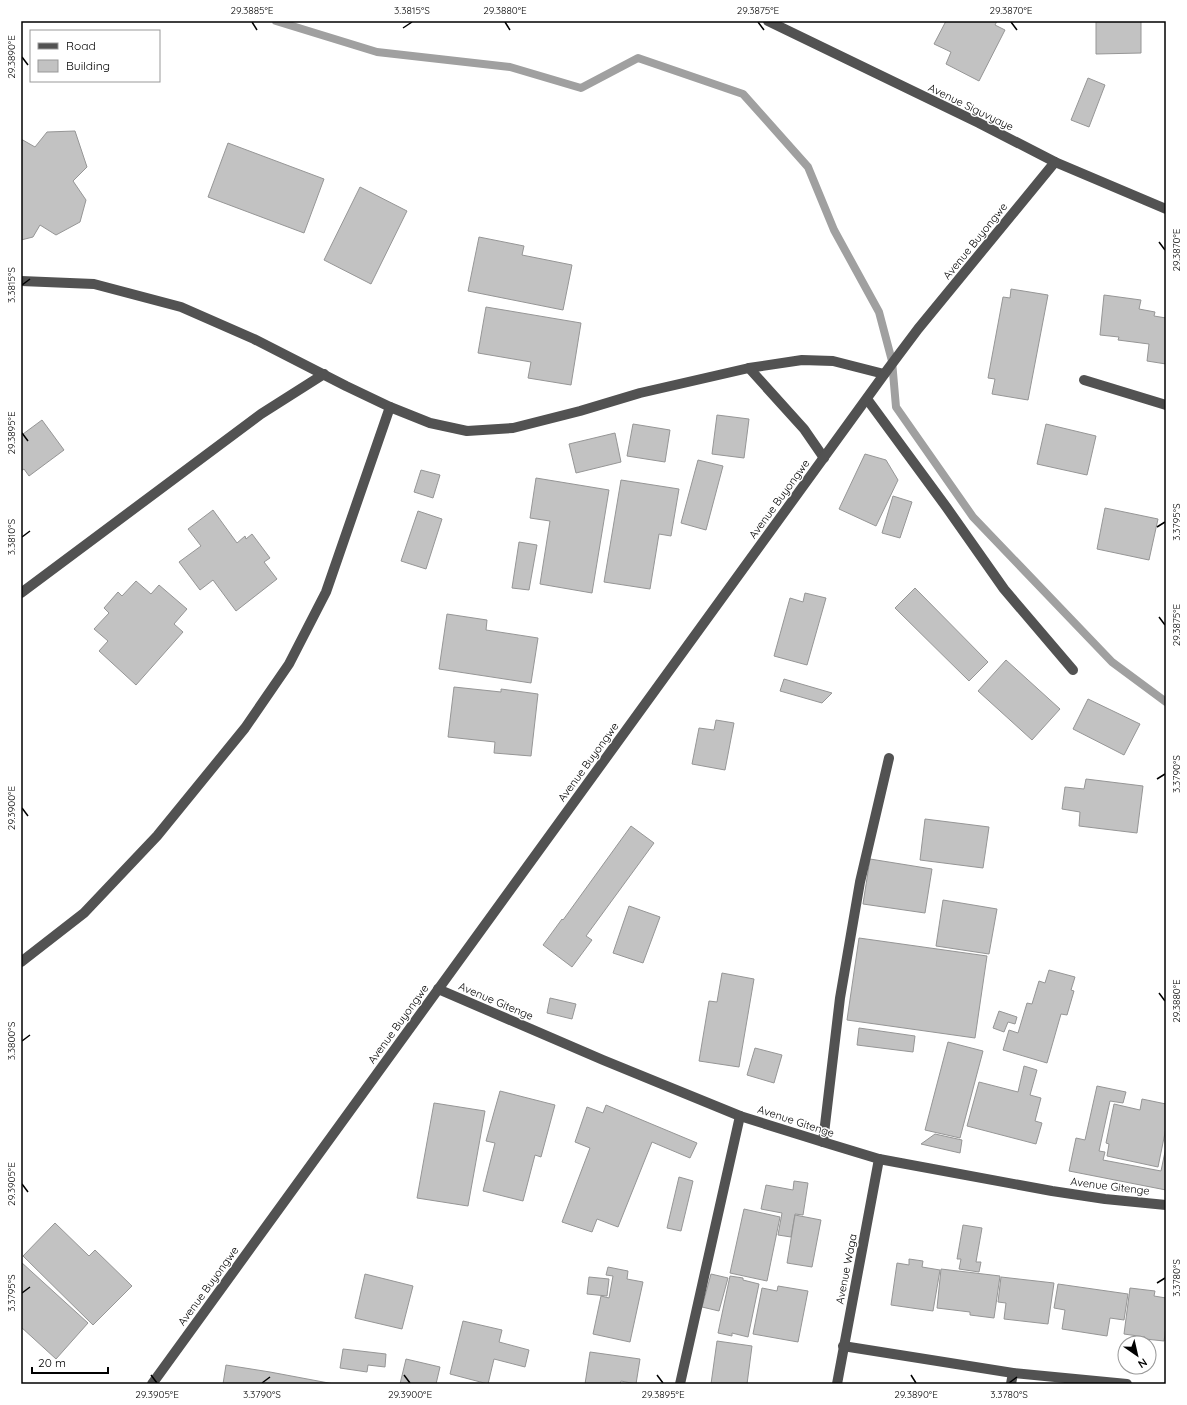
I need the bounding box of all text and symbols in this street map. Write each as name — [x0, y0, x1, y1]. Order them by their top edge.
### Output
text: 29.3885°E — [230, 4, 274, 17]
text: 3.3815°S — [394, 4, 430, 17]
text: 29.3880°E — [483, 4, 527, 17]
text: 29.3875°E — [737, 4, 780, 17]
text: 29.3870°E — [990, 4, 1033, 17]
legend — [30, 30, 160, 82]
text: 29.3890°E — [5, 35, 18, 79]
text: Road — [66, 38, 96, 53]
text: Building — [66, 58, 110, 73]
street label: Avenue Siguvyaye — [926, 80, 1016, 134]
street label: Avenue Buyongwe — [940, 200, 1010, 282]
text: 29.3870°E — [1170, 228, 1183, 271]
text: 3.3815°S — [5, 267, 18, 303]
text: 29.3895°E — [5, 411, 18, 455]
street label: Avenue Buyongwe — [746, 457, 812, 541]
text: 3.3795°S — [1170, 503, 1183, 541]
text: 3.3810°S — [5, 518, 18, 555]
text: 29.3875°E — [1170, 603, 1183, 646]
street label: Avenue Buyongwe — [555, 720, 621, 804]
text: 3.3790°S — [1170, 755, 1183, 793]
text: 29.3900°E — [5, 786, 18, 830]
street label: Avenue Gitenge — [457, 979, 535, 1023]
text: 29.3880°E — [1170, 979, 1183, 1023]
street label: Avenue Buyongwe — [365, 982, 431, 1066]
text: 3.3800°S — [5, 1021, 18, 1060]
street label: Avenue Gitenge — [756, 1102, 836, 1140]
text: 29.3905°E — [5, 1162, 18, 1206]
street label: Avenue Gitenge — [1070, 1174, 1150, 1198]
street label: Avenue Waga — [832, 1233, 860, 1305]
street label: Avenue Buyongwe — [175, 1244, 241, 1328]
text: 3.3780°S — [1170, 1259, 1183, 1297]
text: 3.3795°S — [5, 1274, 18, 1312]
north arrow — [1117, 1335, 1157, 1375]
scale bar — [32, 1349, 108, 1375]
text: 20 m — [38, 1355, 66, 1370]
text: N — [1135, 1355, 1150, 1371]
text: 29.3905°E — [135, 1388, 179, 1401]
text: 3.3790°S — [243, 1388, 281, 1401]
text: 29.3900°E — [388, 1388, 432, 1401]
text: 29.3895°E — [641, 1388, 685, 1401]
text: 29.3890°E — [894, 1388, 938, 1401]
text: 3.3780°S — [990, 1388, 1028, 1401]

